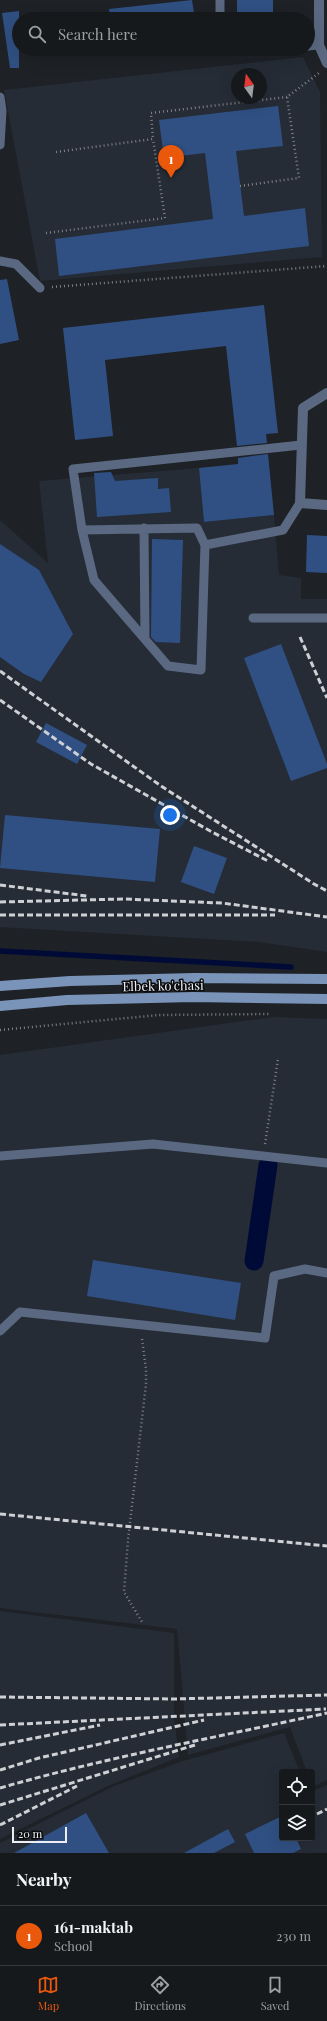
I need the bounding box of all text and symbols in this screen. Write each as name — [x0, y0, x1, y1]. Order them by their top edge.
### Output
search box — [12, 12, 315, 56]
icon: search — [26, 23, 48, 45]
text: Search here — [58, 24, 137, 44]
north arrow — [231, 68, 267, 104]
pin: 1 — [158, 145, 184, 178]
your location — [160, 805, 180, 825]
street label: Elbek ko'chasi — [122, 976, 204, 994]
map controls — [279, 1769, 315, 1841]
button: locate — [279, 1769, 315, 1805]
button: layers — [279, 1805, 315, 1841]
scale bar — [12, 1825, 67, 1844]
text: 20 m — [18, 1826, 42, 1841]
text: Nearby — [16, 1868, 71, 1890]
text: 161-maktab — [54, 1917, 133, 1937]
text: 1 — [27, 1927, 31, 1944]
text: 230 m — [276, 1927, 311, 1944]
text: School — [54, 1937, 93, 1954]
tab: Map — [37, 1974, 59, 2013]
tab: Directions — [134, 1974, 186, 2013]
tab: Saved — [261, 1974, 289, 2013]

